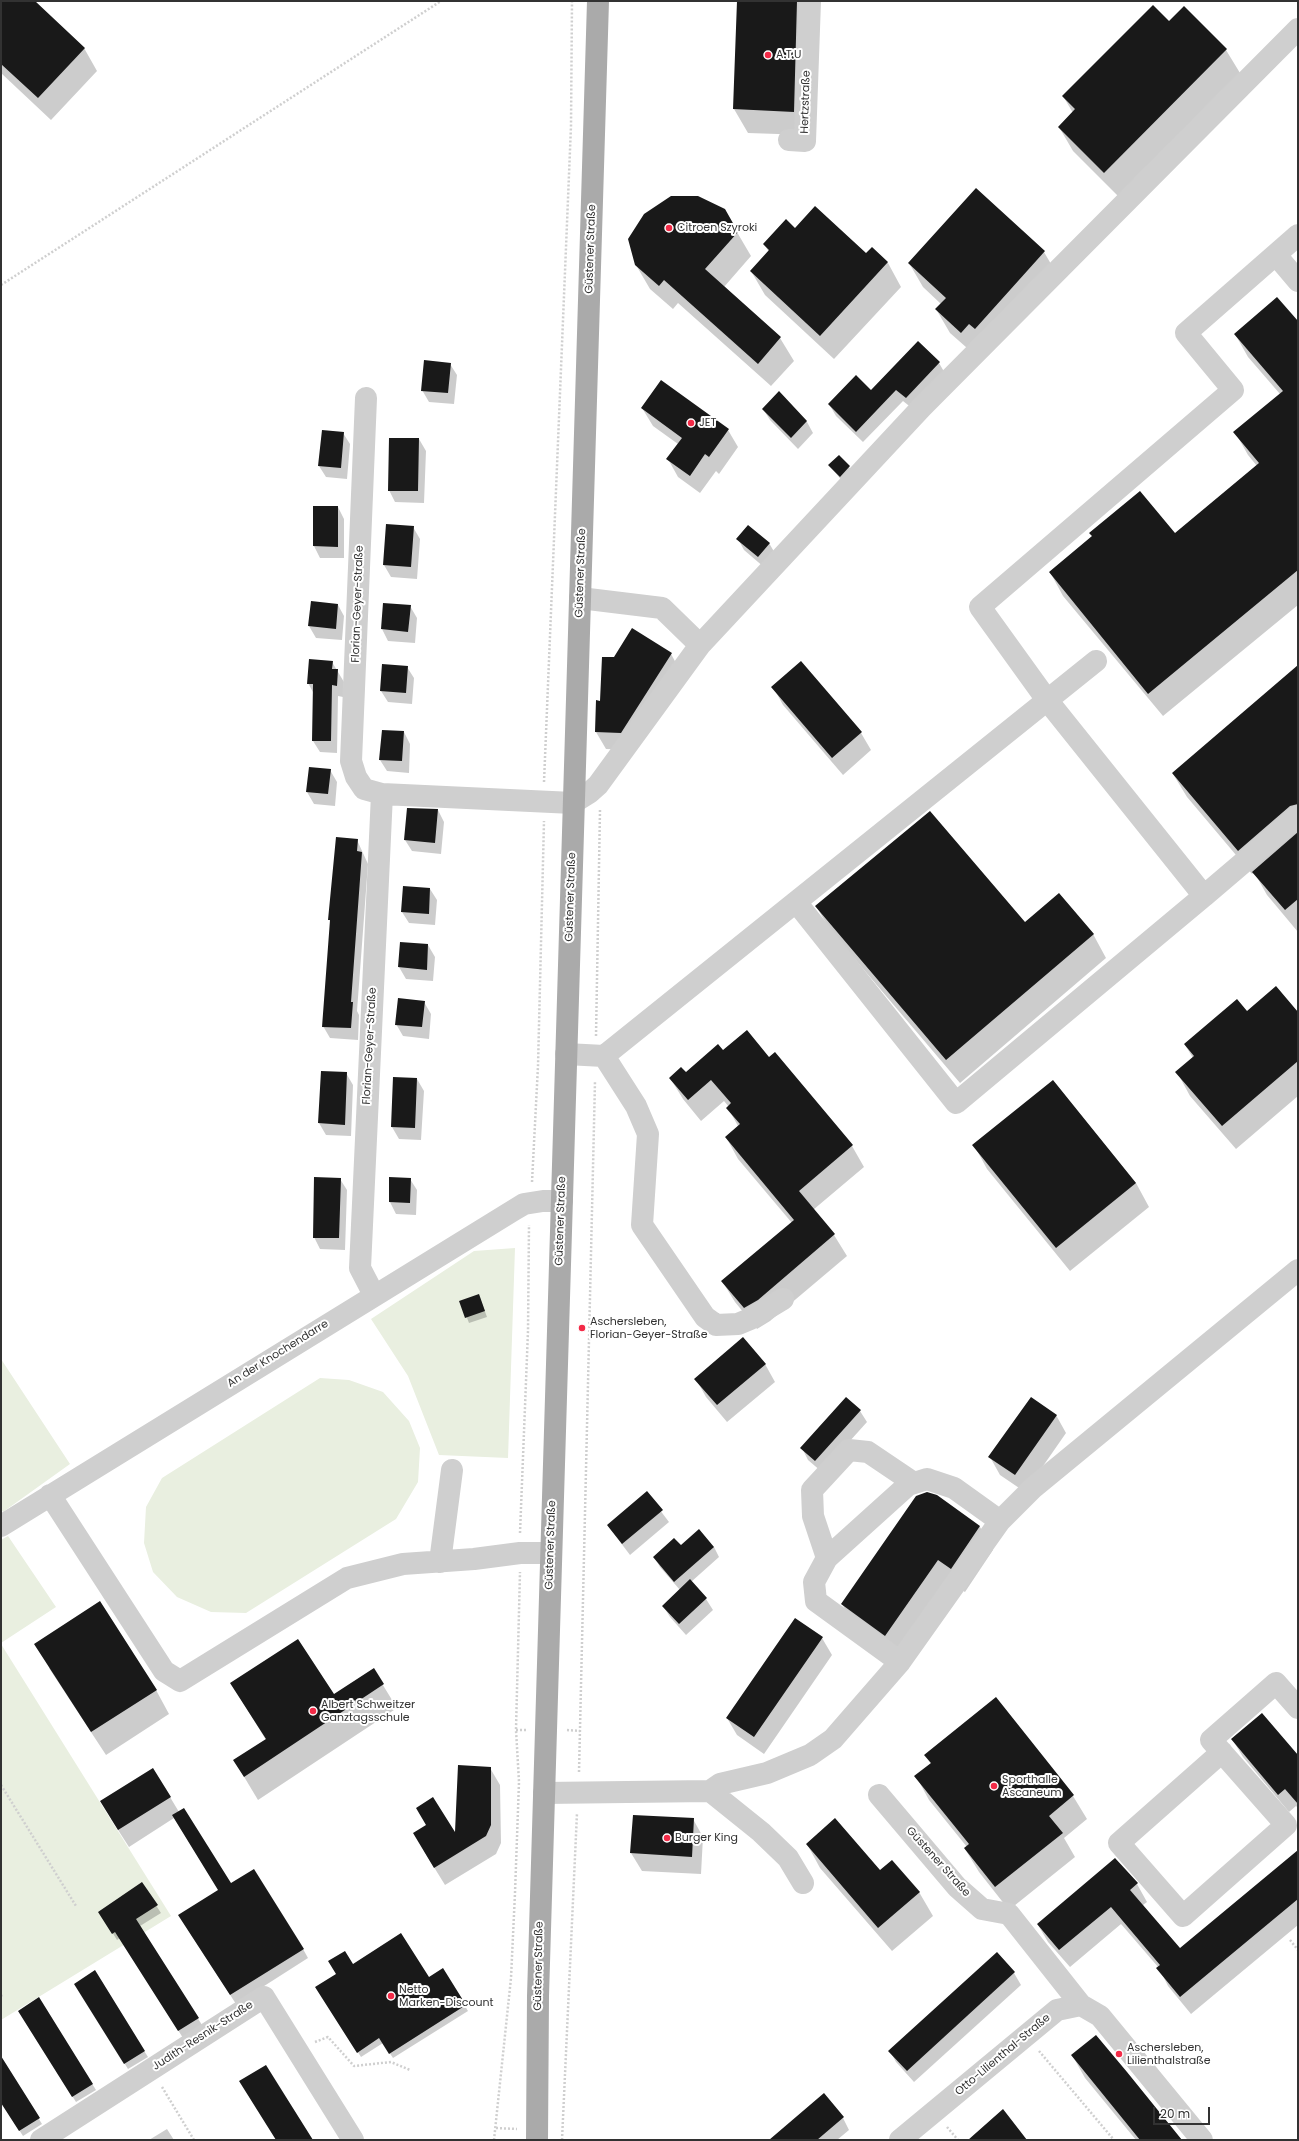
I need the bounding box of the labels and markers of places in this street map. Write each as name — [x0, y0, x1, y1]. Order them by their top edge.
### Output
place label: A.T.U — [776, 48, 801, 62]
marker: A.T.U — [763, 50, 773, 60]
place label: Citroen Szyroki — [677, 221, 757, 235]
marker: Citroen Szyroki — [664, 223, 674, 233]
place label: JET — [699, 416, 716, 430]
marker: JET — [686, 418, 696, 428]
place label: Aschersleben, Florian-Geyer-Straße — [590, 1315, 708, 1341]
marker: Aschersleben, Florian-Geyer-Straße — [577, 1323, 587, 1333]
place label: Albert Schweitzer Ganztagsschule — [321, 1698, 415, 1724]
marker: Albert Schweitzer Ganztagsschule — [308, 1706, 318, 1716]
place label: Sporthalle Ascaneum — [1002, 1773, 1061, 1799]
marker: Sporthalle Ascaneum — [989, 1781, 999, 1791]
place label: Burger King — [675, 1831, 738, 1845]
marker: Burger King — [662, 1833, 672, 1843]
place label: Netto Marken-Discount — [399, 1983, 494, 2009]
marker: Netto Marken-Discount — [386, 1991, 396, 2001]
place label: Aschersleben, Lilienthalstraße — [1127, 2041, 1211, 2067]
marker: Aschersleben, Lilienthalstraße — [1114, 2049, 1124, 2059]

